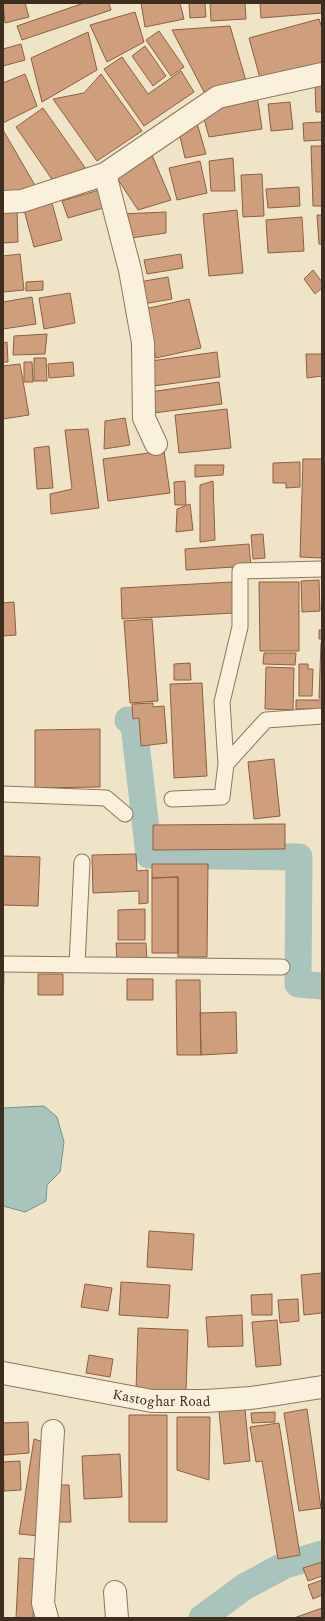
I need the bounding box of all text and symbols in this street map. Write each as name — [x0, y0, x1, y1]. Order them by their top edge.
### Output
street label: Kastoghar Road — [111, 1384, 211, 1412]

